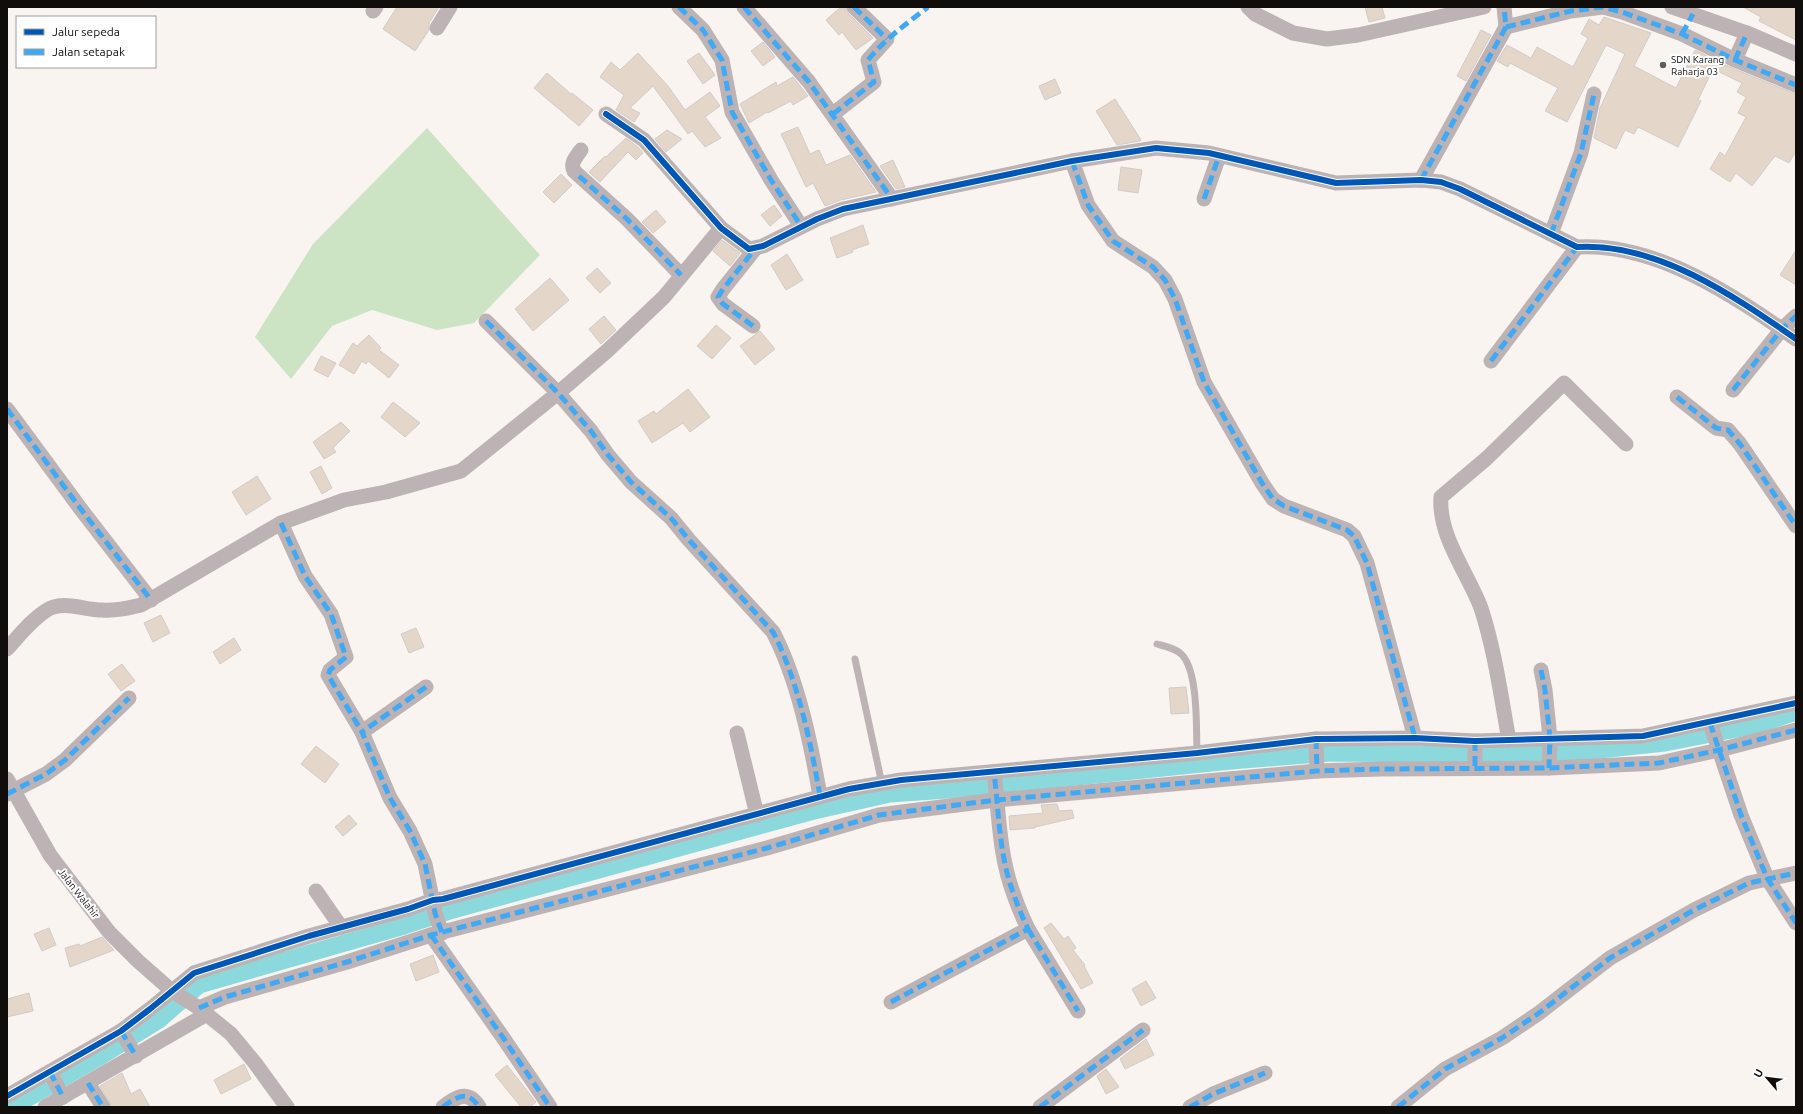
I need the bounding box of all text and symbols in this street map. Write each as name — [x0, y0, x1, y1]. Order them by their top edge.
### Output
legend — [16, 16, 156, 68]
text: Jalur sepeda — [52, 25, 120, 38]
text: Jalan setapak — [52, 45, 125, 58]
place label: SDN Karang Raharja 03 — [1671, 54, 1724, 77]
marker: SDN Karang Raharja 03 — [1658, 60, 1668, 70]
street label: Jalan Walahir — [56, 866, 101, 920]
north arrow — [1747, 1058, 1787, 1098]
text: U — [1751, 1067, 1765, 1080]

